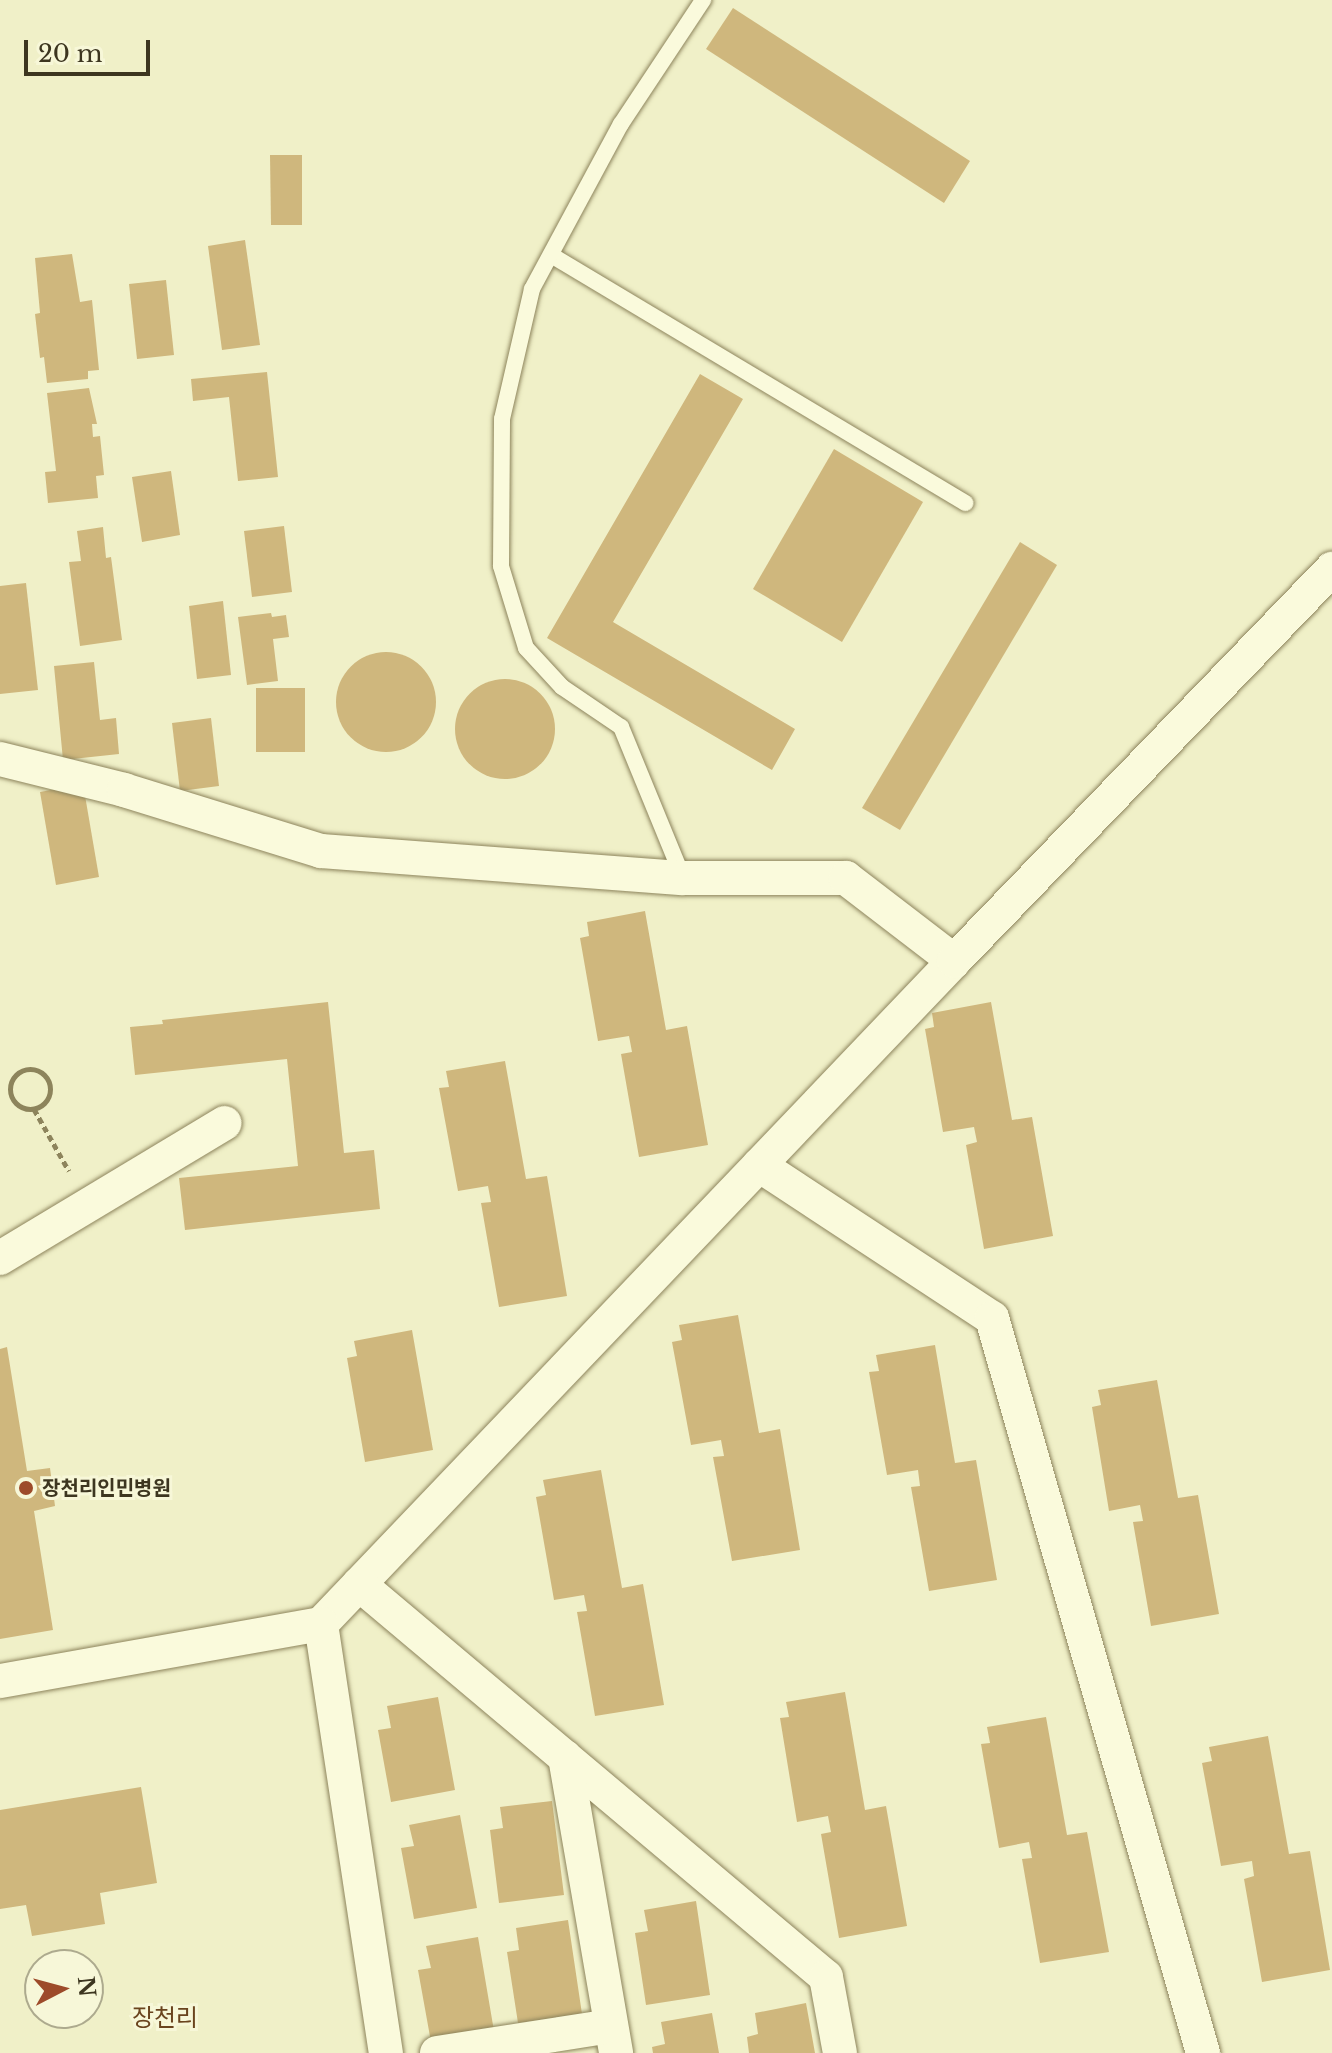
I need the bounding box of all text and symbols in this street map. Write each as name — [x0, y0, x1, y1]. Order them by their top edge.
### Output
scale bar — [28, 24, 154, 74]
text: 20 m — [38, 39, 103, 68]
place label: 장천리인민병원 — [42, 1476, 171, 1500]
marker: 장천리인민병원 — [17, 1479, 35, 1497]
north arrow — [24, 1949, 104, 2029]
text: N — [72, 1975, 101, 1998]
district label: 장천리 — [132, 2004, 198, 2032]

